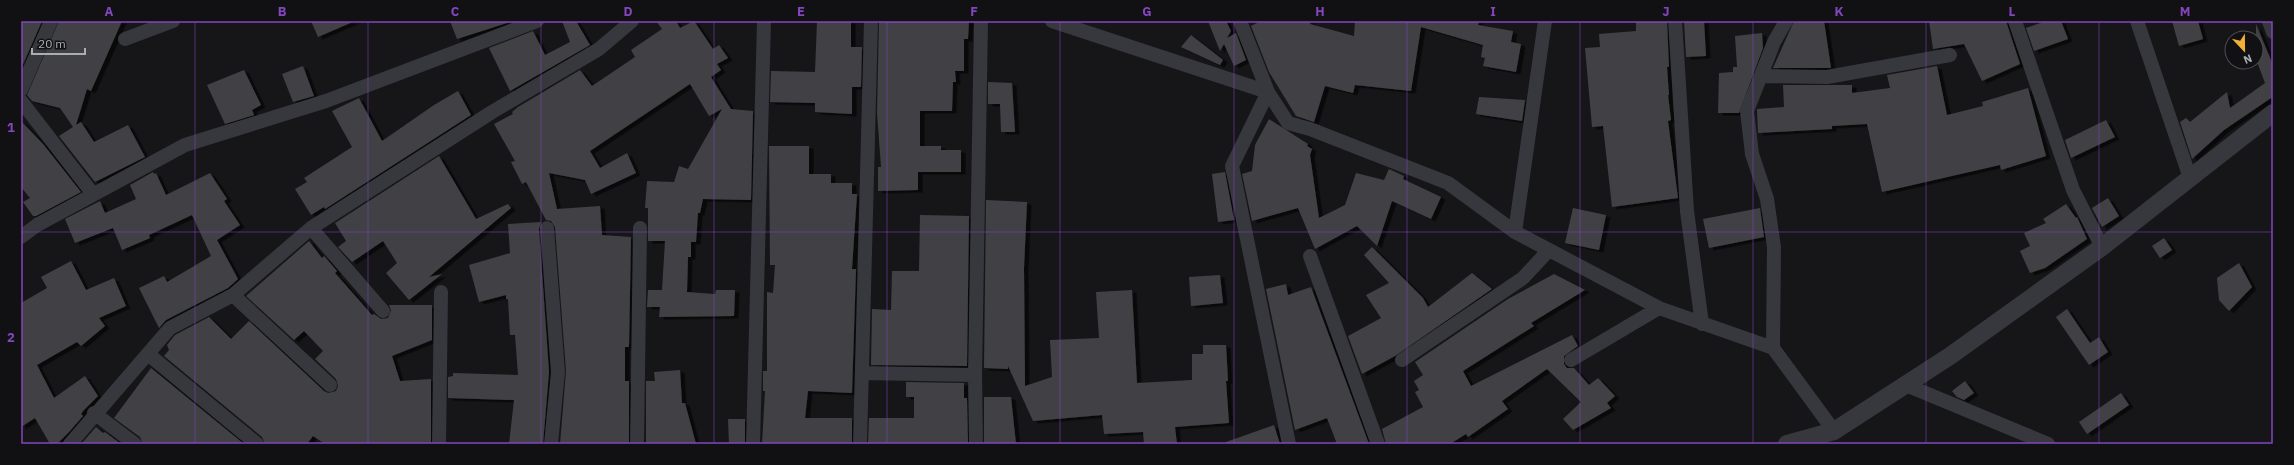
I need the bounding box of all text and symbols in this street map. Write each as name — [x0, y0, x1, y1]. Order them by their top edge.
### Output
text: A — [105, 3, 114, 20]
text: B — [278, 3, 287, 20]
text: C — [451, 3, 460, 20]
text: D — [623, 3, 633, 20]
text: E — [797, 3, 805, 20]
text: F — [970, 3, 978, 20]
text: G — [1142, 3, 1152, 20]
text: H — [1315, 3, 1325, 20]
text: I — [1490, 3, 1496, 20]
text: J — [1662, 3, 1670, 20]
text: K — [1834, 3, 1844, 20]
text: L — [2009, 3, 2016, 20]
text: M — [2180, 3, 2190, 20]
scale bar — [32, 30, 85, 56]
north arrow — [2224, 30, 2264, 70]
text: 20 m — [38, 36, 66, 51]
text: N — [2241, 51, 2254, 67]
text: 1 — [7, 119, 15, 136]
text: 2 — [7, 329, 15, 346]

